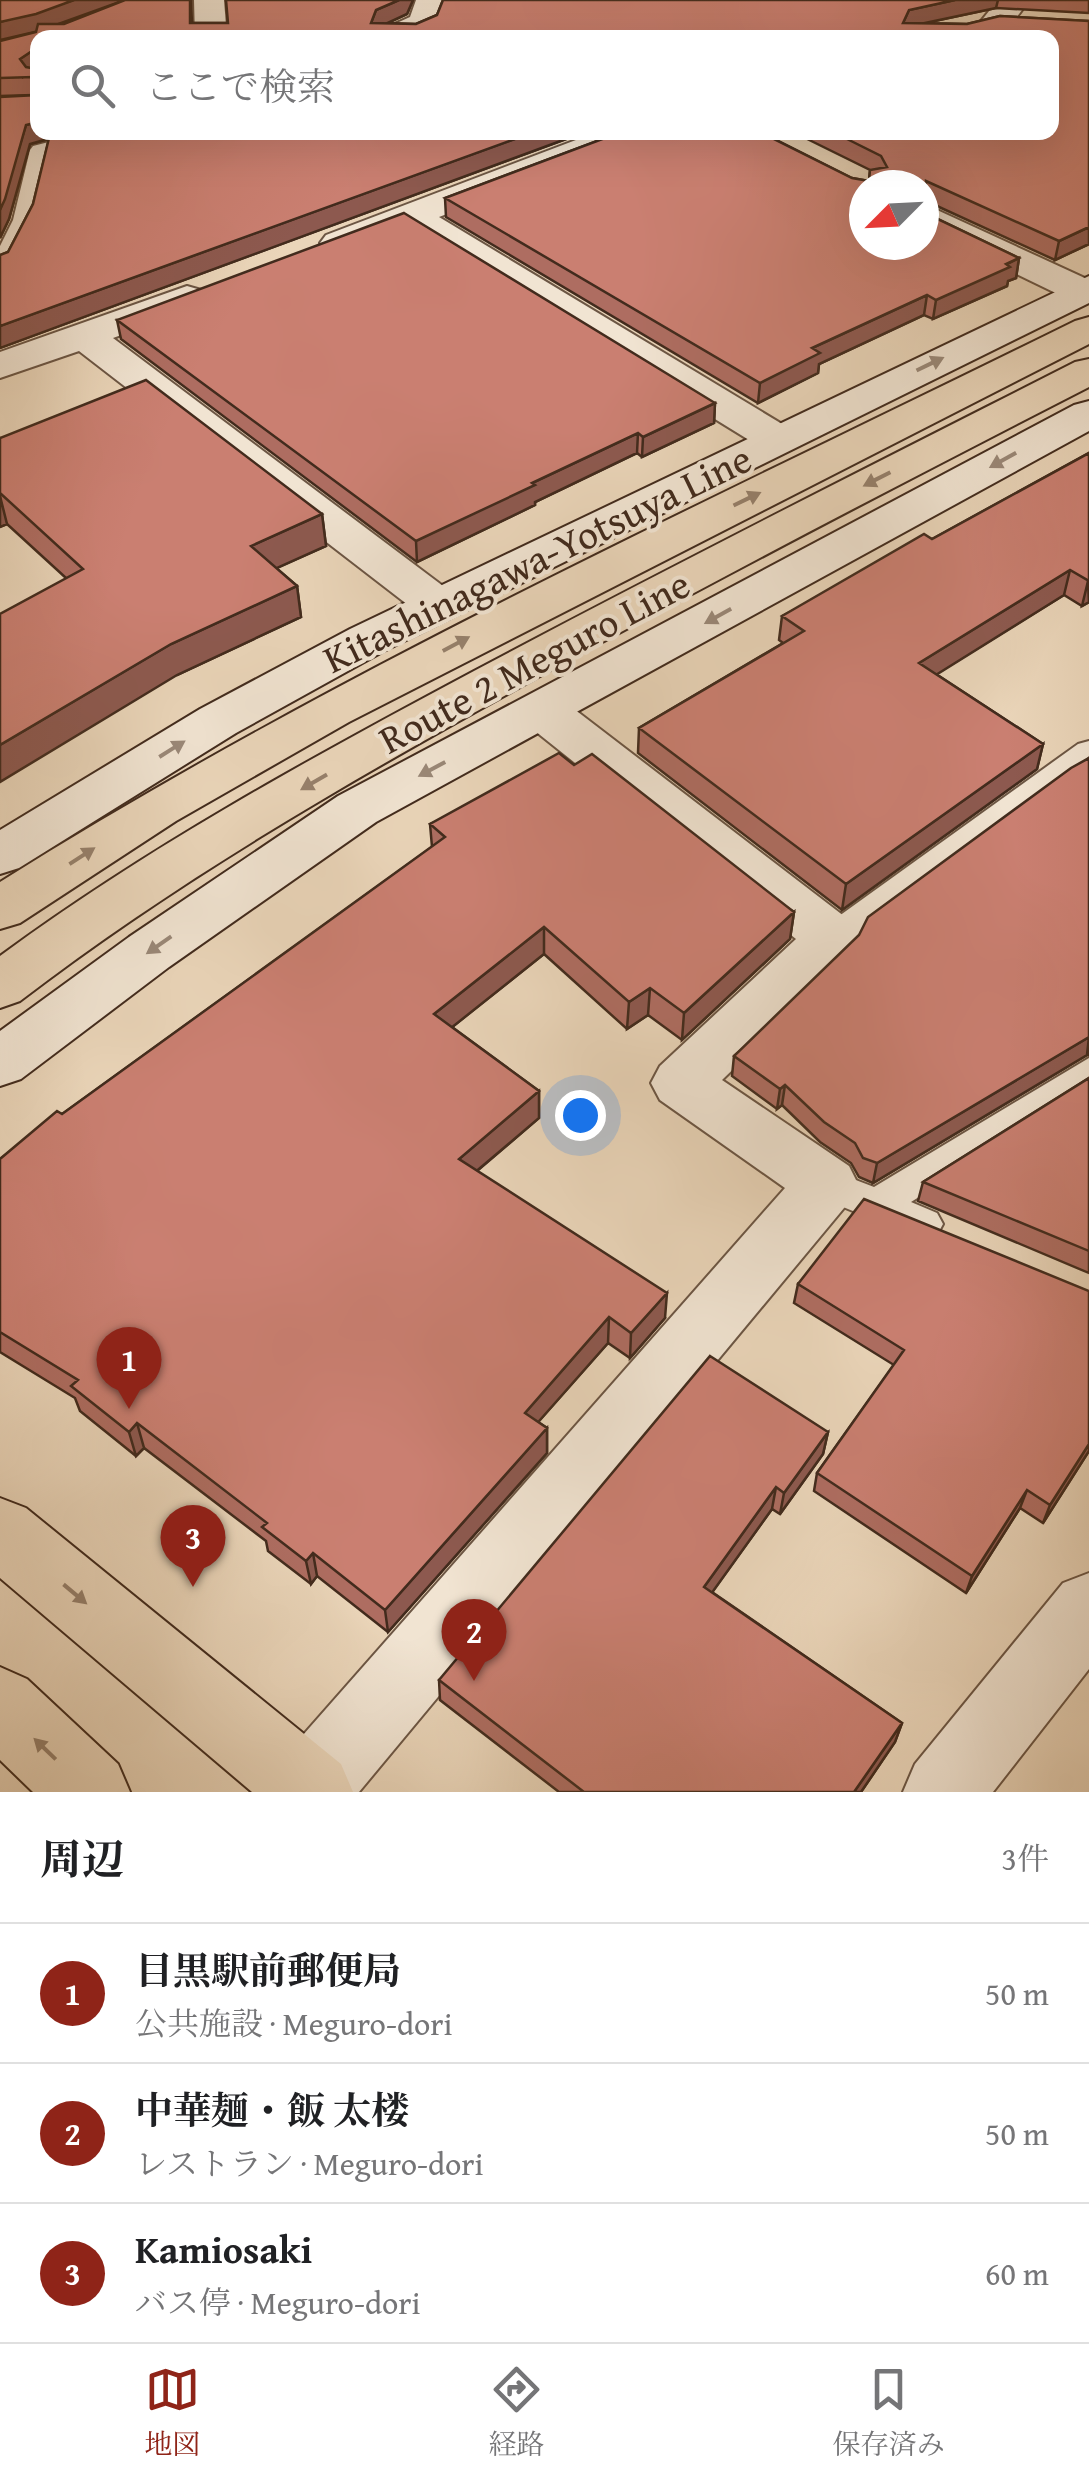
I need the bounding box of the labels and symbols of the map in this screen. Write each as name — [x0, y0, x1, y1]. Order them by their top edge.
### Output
north arrow — [849, 170, 939, 260]
one-way arrow — [915, 356, 944, 373]
street label: Kitashinagawa-Yotsuya Line — [313, 428, 761, 688]
one-way arrow — [989, 452, 1018, 469]
one-way arrow — [863, 470, 892, 487]
one-way arrow — [732, 491, 761, 508]
street label: Route 2 Meguro Line — [368, 554, 700, 768]
one-way arrow — [704, 606, 732, 624]
one-way arrow — [441, 636, 470, 653]
one-way arrow — [159, 740, 186, 759]
one-way arrow — [417, 760, 446, 777]
one-way arrow — [300, 772, 328, 790]
one-way arrow — [68, 848, 96, 866]
one-way arrow — [145, 935, 172, 954]
your location — [555, 1090, 606, 1141]
pin: 1 — [96, 1326, 162, 1409]
pin: 3 — [160, 1504, 226, 1587]
one-way arrow — [62, 1583, 87, 1605]
pin: 2 — [442, 1598, 506, 1681]
one-way arrow — [33, 1738, 57, 1761]

